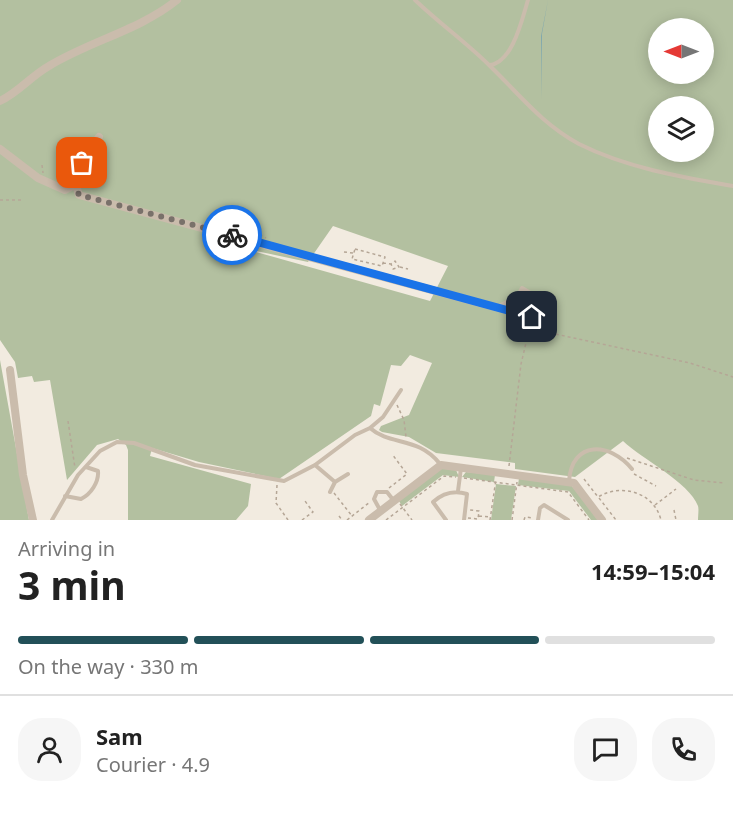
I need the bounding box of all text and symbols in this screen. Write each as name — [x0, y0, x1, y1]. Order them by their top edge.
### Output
north arrow — [648, 18, 714, 84]
map controls — [648, 18, 714, 162]
button: layers — [648, 96, 714, 162]
pin — [56, 137, 107, 188]
icon: bag — [65, 146, 98, 179]
courier — [202, 205, 262, 265]
icon: bike — [216, 219, 249, 252]
pin — [506, 291, 557, 342]
icon: home — [515, 300, 548, 333]
text: Arriving in — [18, 535, 115, 562]
text: 14:59–15:04 — [591, 556, 715, 586]
text: 3 min — [18, 558, 125, 611]
text: On the way · 330 m — [18, 653, 198, 680]
button: person — [18, 718, 81, 781]
button: chat — [574, 718, 637, 781]
button: phone — [652, 718, 715, 781]
text: Sam — [96, 721, 143, 751]
text: Courier · 4.9 — [96, 751, 210, 778]

